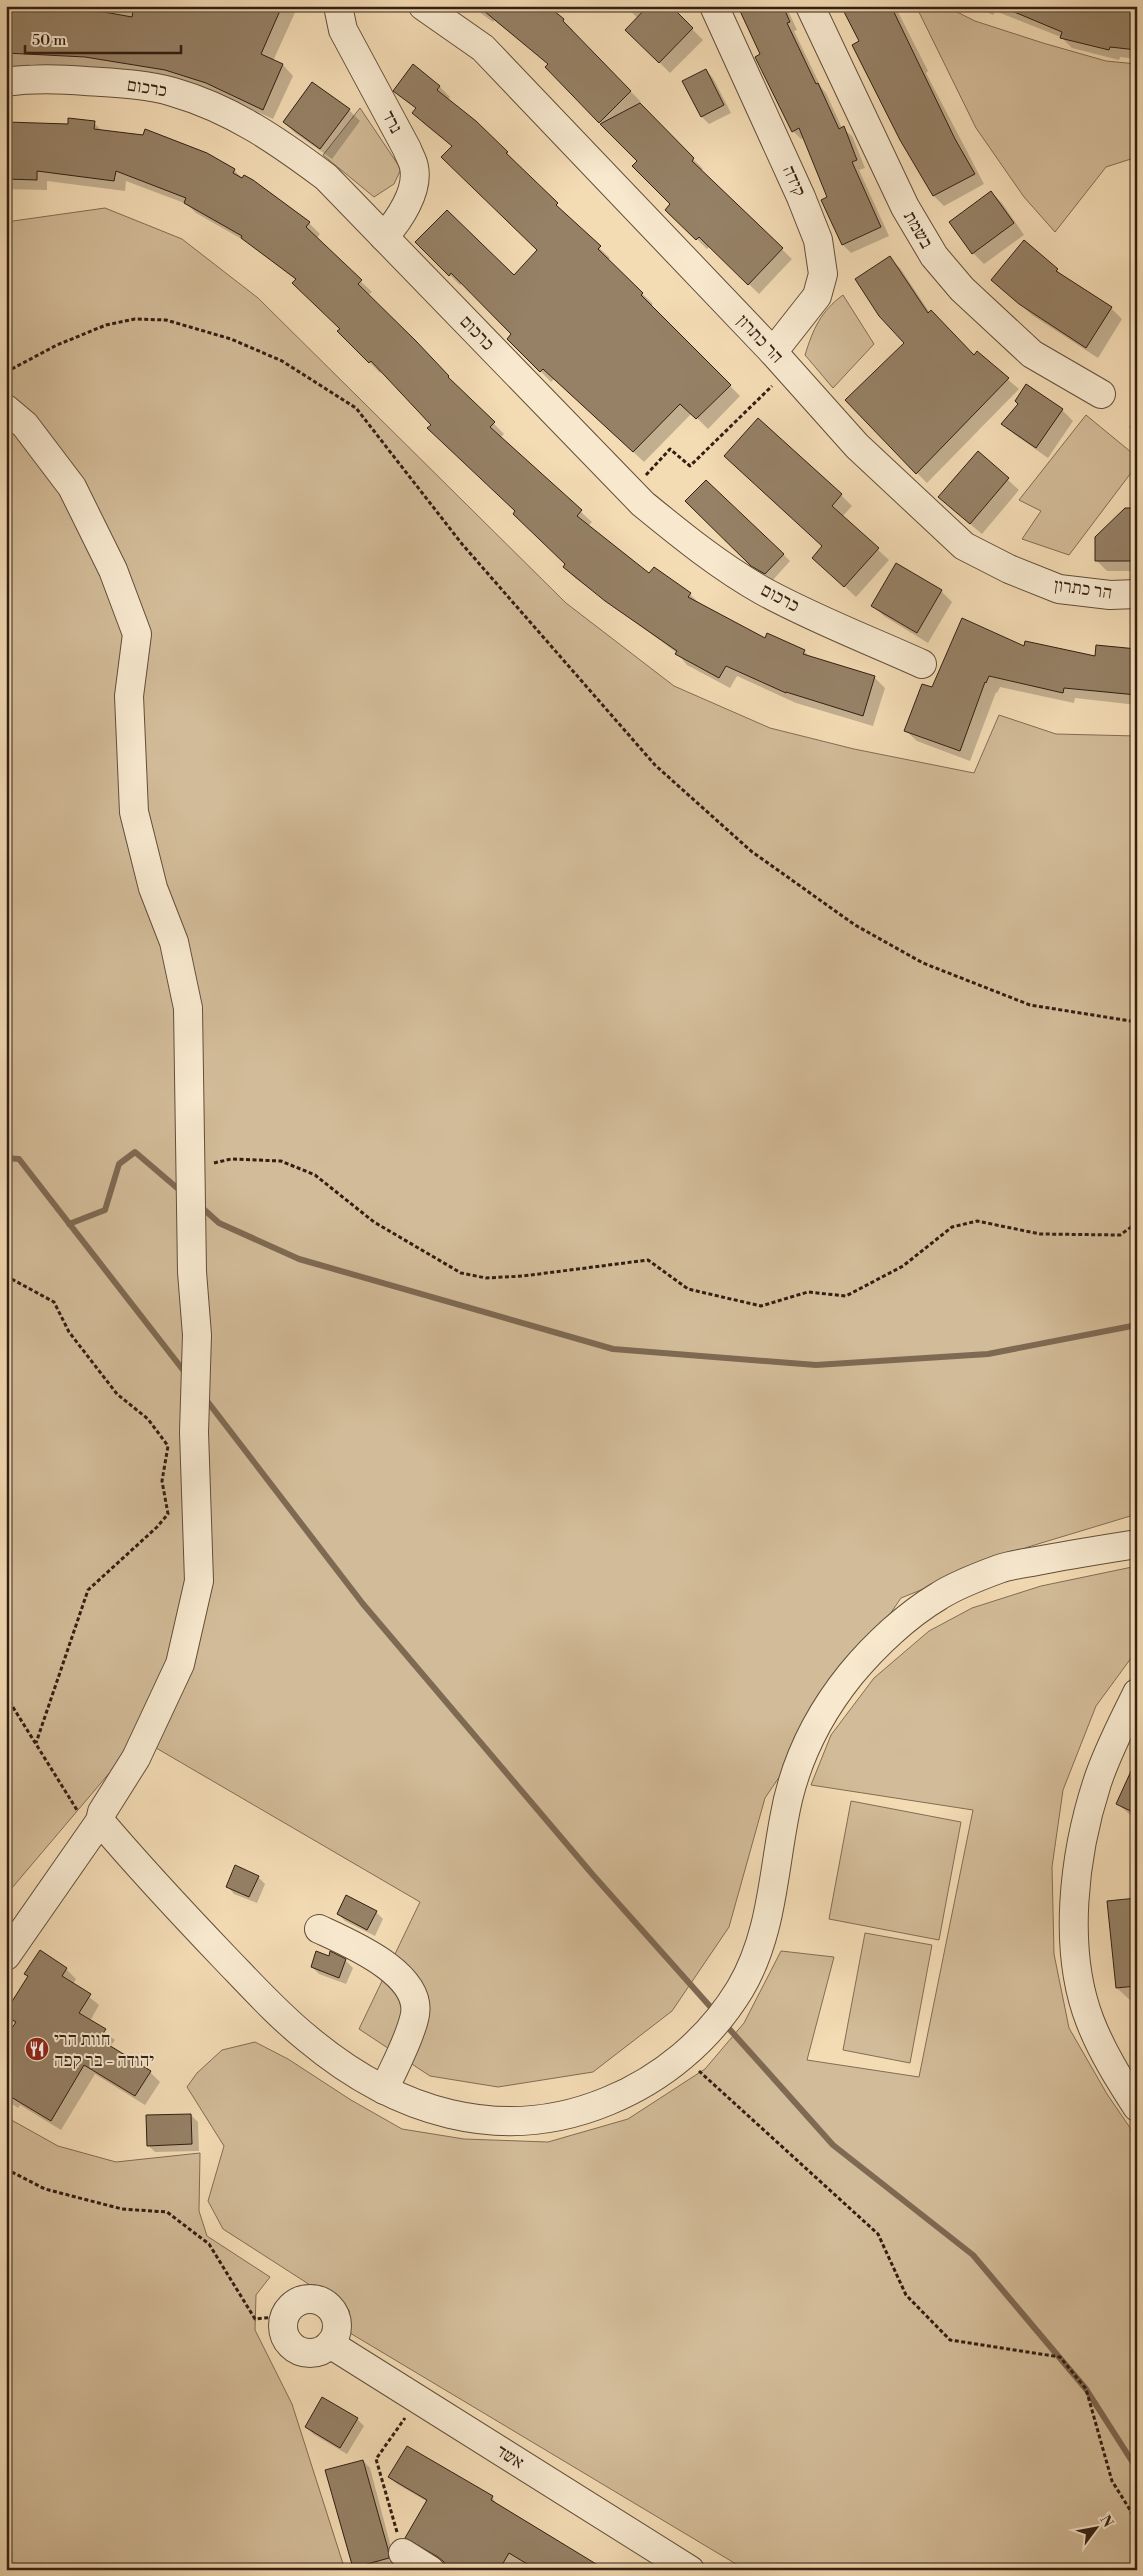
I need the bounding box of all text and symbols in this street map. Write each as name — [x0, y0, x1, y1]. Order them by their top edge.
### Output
scale bar — [25, 22, 181, 54]
text: 50 m — [32, 31, 66, 50]
street label: כרכום — [125, 73, 169, 103]
street label: נרד — [377, 107, 407, 137]
street label: קידה — [777, 162, 811, 200]
street label: בשמת — [898, 207, 938, 253]
street label: כרכום — [455, 310, 499, 356]
street label: הר כתרון — [732, 310, 788, 368]
street label: הר כתרון — [1053, 574, 1113, 604]
street label: כרכום — [757, 578, 803, 618]
place label: חוות הרי יהודה - בר קפה — [54, 2028, 154, 2072]
restaurant icon: חוות הרי יהודה - בר קפה — [24, 2036, 50, 2062]
street label: אשד — [492, 2440, 528, 2474]
north arrow — [1070, 2504, 1120, 2554]
text: N — [1096, 2512, 1117, 2531]

